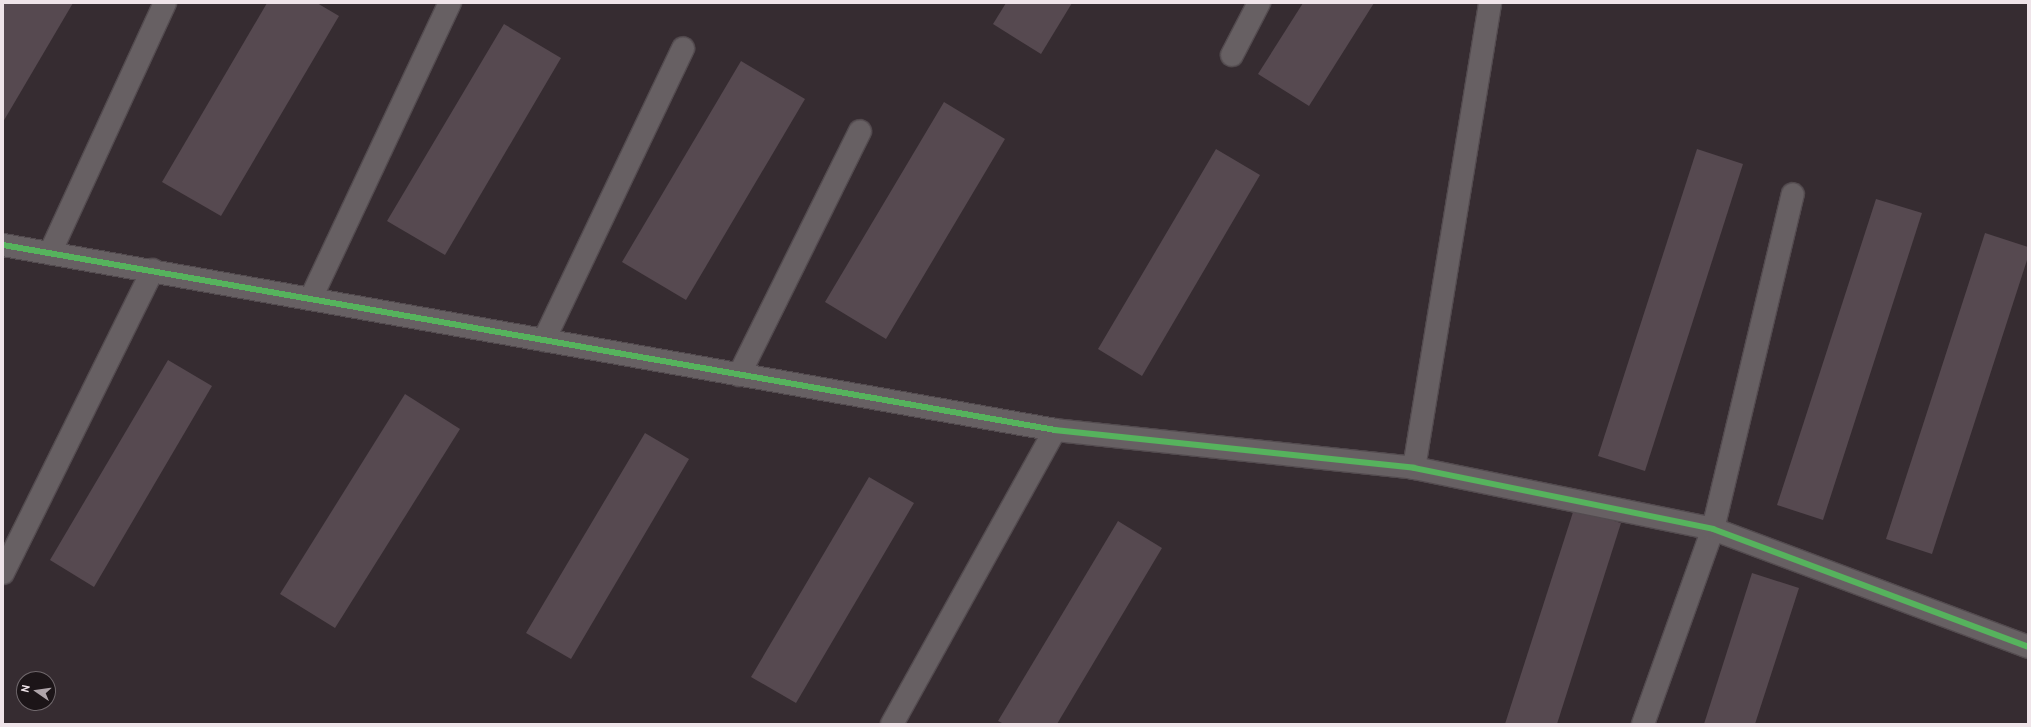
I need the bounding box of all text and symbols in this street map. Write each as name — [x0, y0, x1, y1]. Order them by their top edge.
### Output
north arrow — [16, 671, 56, 711]
text: N — [18, 683, 33, 694]

